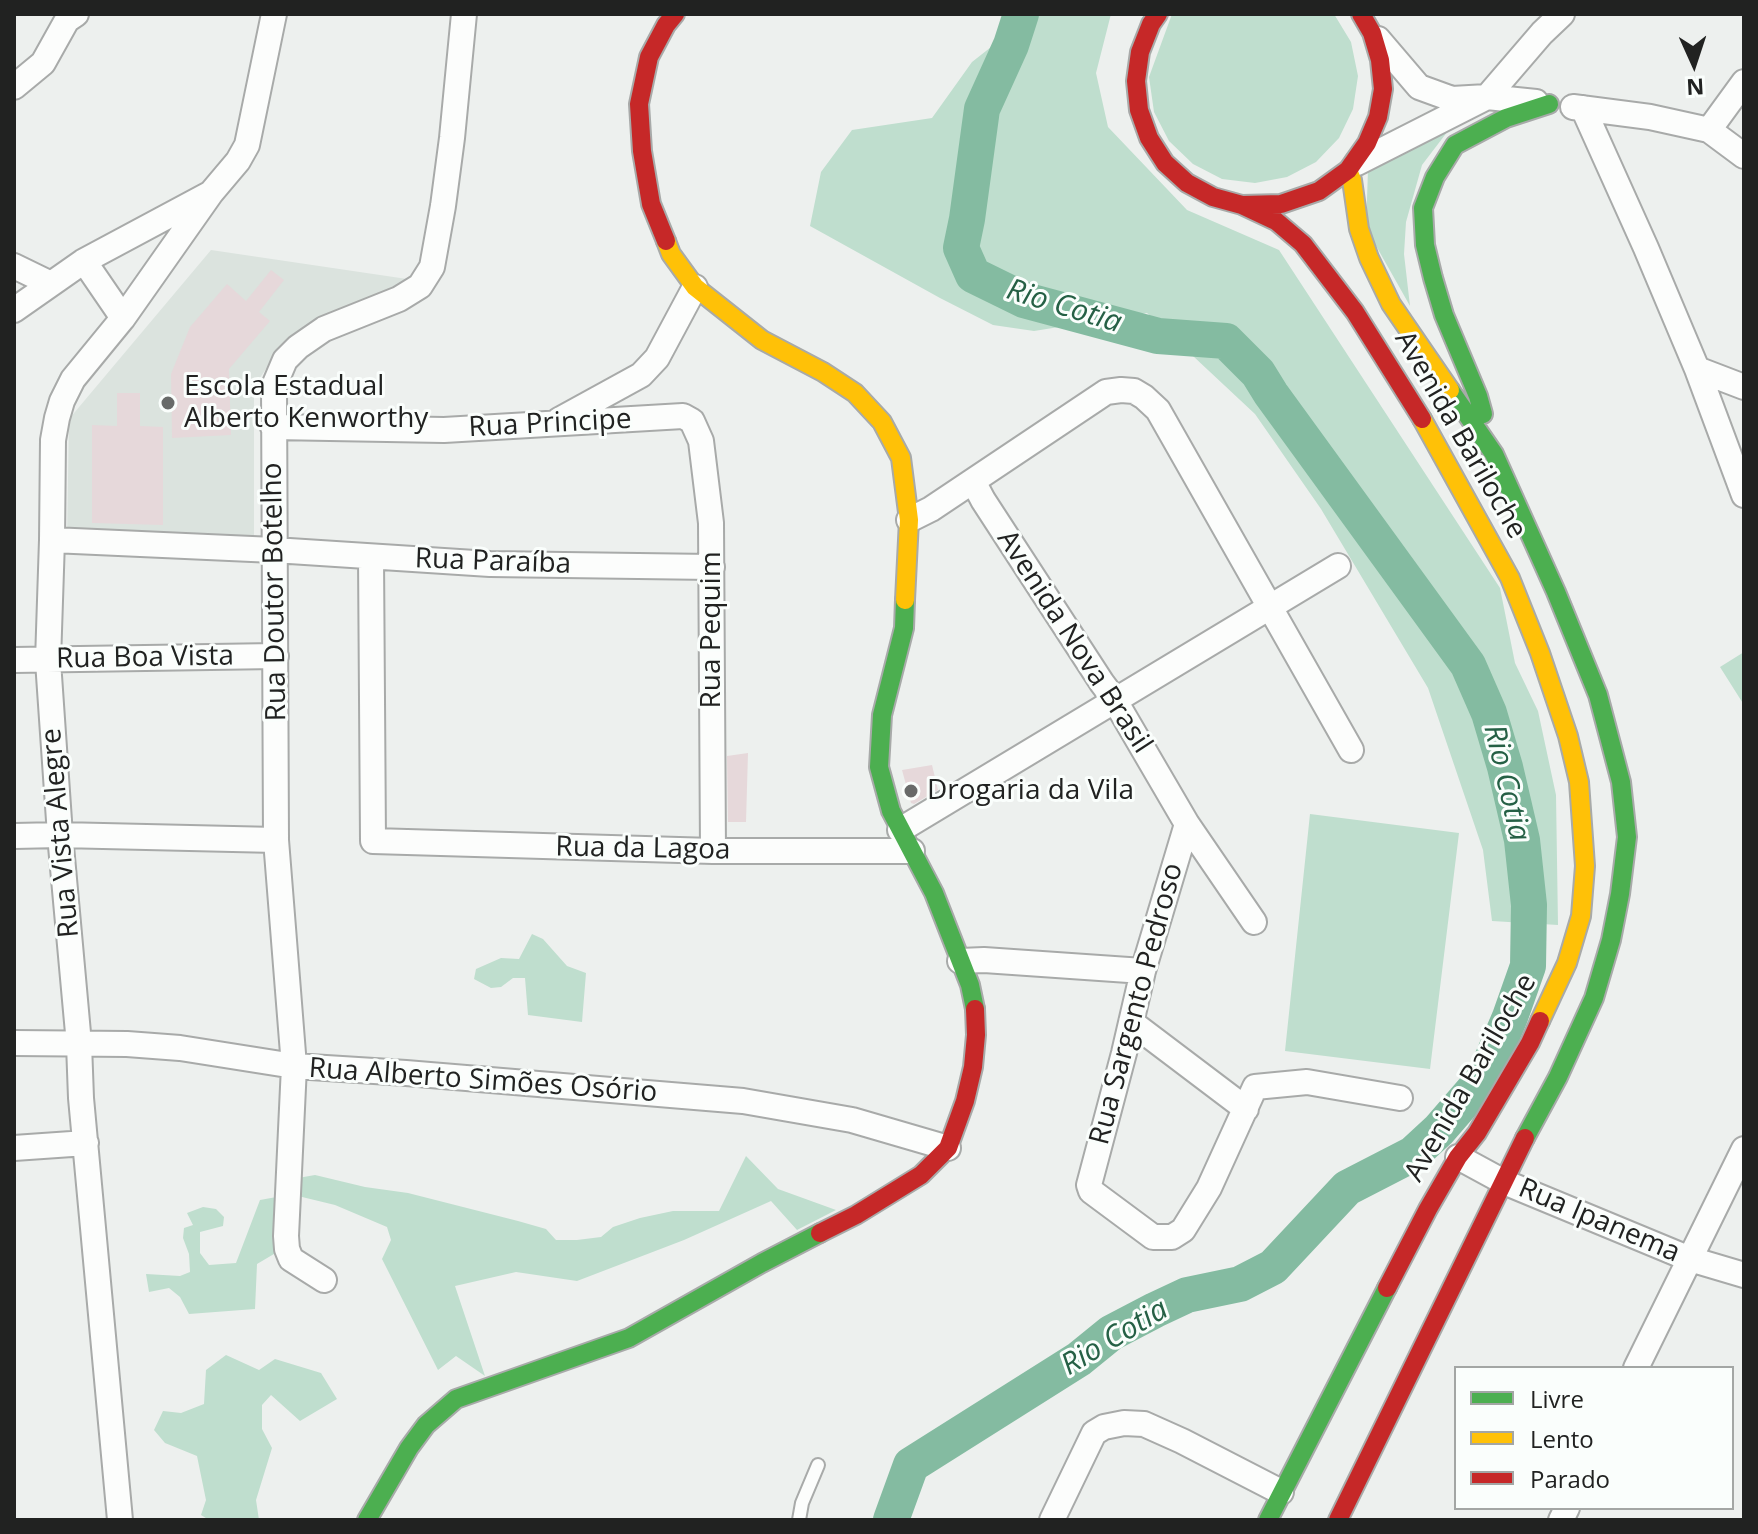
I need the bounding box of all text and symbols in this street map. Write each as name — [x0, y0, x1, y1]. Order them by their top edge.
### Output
north arrow — [1654, 24, 1734, 104]
text: N — [1686, 73, 1705, 103]
water label: Rio Cotia — [1002, 272, 1126, 342]
street label: Avenida Bariloche — [1387, 325, 1533, 545]
place label: Escola Estadual Alberto Kenworthy — [184, 370, 428, 436]
marker: Escola Estadual Alberto Kenworthy — [159, 394, 177, 412]
street label: Rua Principe — [468, 403, 632, 445]
street label: Rua Doutor Botelho — [256, 462, 294, 722]
street label: Avenida Nova Brasil — [989, 524, 1159, 760]
street label: Rua Paraíba — [414, 542, 572, 582]
street label: Rua Pequim — [695, 551, 729, 709]
street label: Rua Boa Vista — [56, 640, 234, 676]
water label: Rio Cotia — [1475, 721, 1537, 845]
street label: Rua Vista Alegre — [35, 727, 87, 939]
place label: Drogaria da Vila — [927, 774, 1134, 808]
marker: Drogaria da Vila — [902, 782, 920, 800]
street label: Rua da Lagoa — [555, 831, 731, 867]
street label: Rua Sargento Pedroso — [1083, 860, 1191, 1148]
street label: Avenida Bariloche — [1398, 968, 1544, 1188]
street label: Rua Alberto Simões Osório — [308, 1052, 658, 1110]
street label: Rua Ipanema — [1513, 1172, 1685, 1270]
water label: Rio Cotia — [1055, 1292, 1175, 1384]
legend — [1454, 1366, 1734, 1510]
text: Livre — [1530, 1382, 1584, 1415]
text: Lento — [1530, 1422, 1594, 1455]
text: Parado — [1530, 1462, 1610, 1495]

